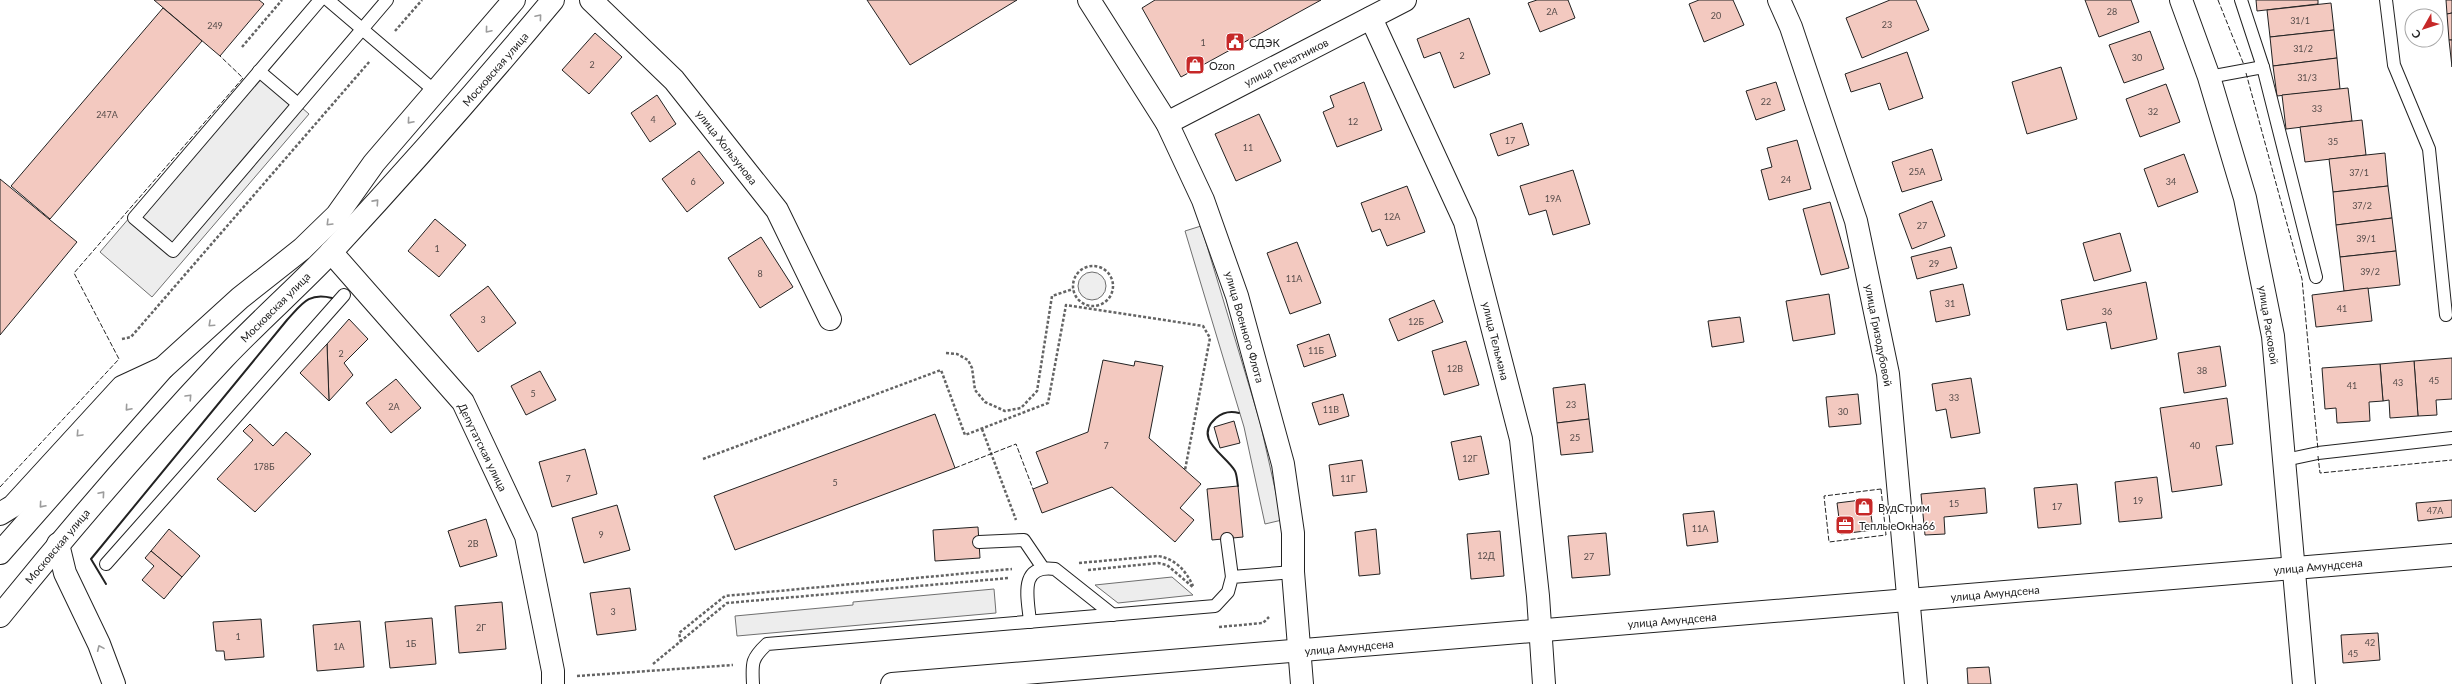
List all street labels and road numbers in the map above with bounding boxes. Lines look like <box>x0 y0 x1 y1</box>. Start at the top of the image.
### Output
street label: Московская улица <box>459 29 531 109</box>
street label: улица Печатников <box>1242 35 1330 89</box>
street label: улица Хользунова <box>694 107 760 187</box>
street label: Московская улица <box>237 269 313 345</box>
street label: улица Военного Флота <box>1223 270 1267 384</box>
street label: улица Гризодубовой <box>1863 283 1895 387</box>
street label: улица Расковой <box>2256 285 2282 365</box>
street label: улица Тельмана <box>1480 300 1512 382</box>
street label: Депутатская улица <box>456 401 510 493</box>
street label: Московская улица <box>22 506 92 586</box>
street label: улица Амундсена <box>2273 556 2363 576</box>
street label: улица Амундсена <box>1950 583 2040 603</box>
street label: улица Амундсена <box>1627 610 1717 630</box>
street label: улица Амундсена <box>1304 637 1394 657</box>

